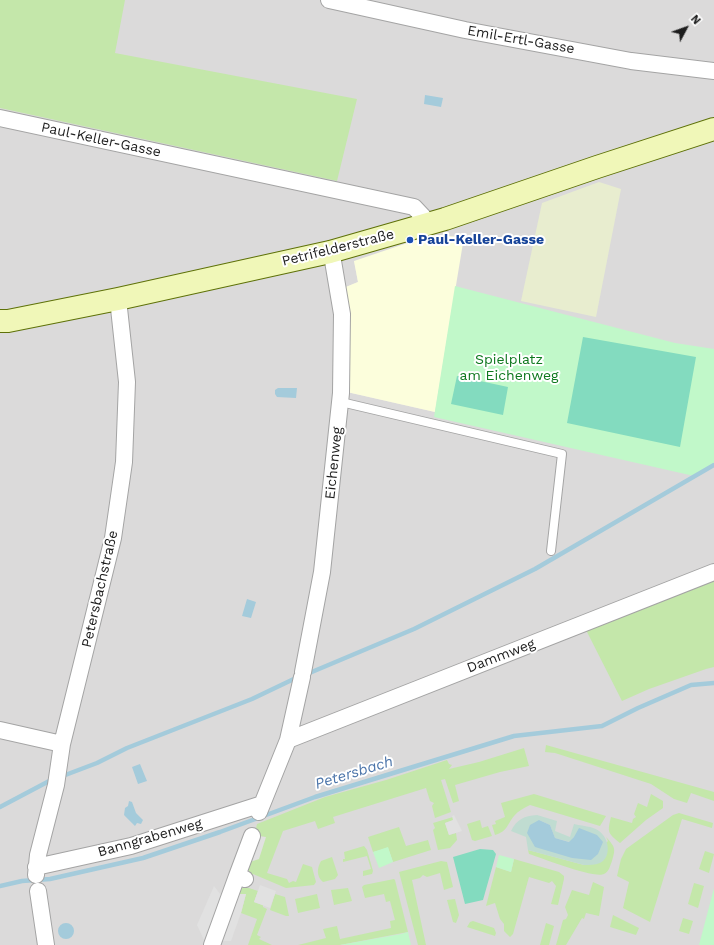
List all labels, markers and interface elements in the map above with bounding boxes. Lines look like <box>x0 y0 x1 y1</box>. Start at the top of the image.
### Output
north arrow <box>666 8 706 48</box>
text: N <box>688 12 703 27</box>
street label: Emil-Ertl-Gasse <box>466 22 576 58</box>
street label: Paul-Keller-Gasse <box>40 119 162 161</box>
street label: Petrifelderstraße <box>280 226 396 270</box>
place label: Paul-Keller-Gasse <box>418 232 544 248</box>
marker: Paul-Keller-Gasse <box>405 235 415 245</box>
park label: Spielplatz am Eichenweg <box>460 352 558 384</box>
street label: Eichenweg <box>322 426 346 500</box>
street label: Petersbachstraße <box>78 529 122 649</box>
street label: Dammweg <box>465 635 537 677</box>
water label: Petersbach <box>313 753 395 793</box>
street label: Banngrabenweg <box>96 815 204 861</box>

